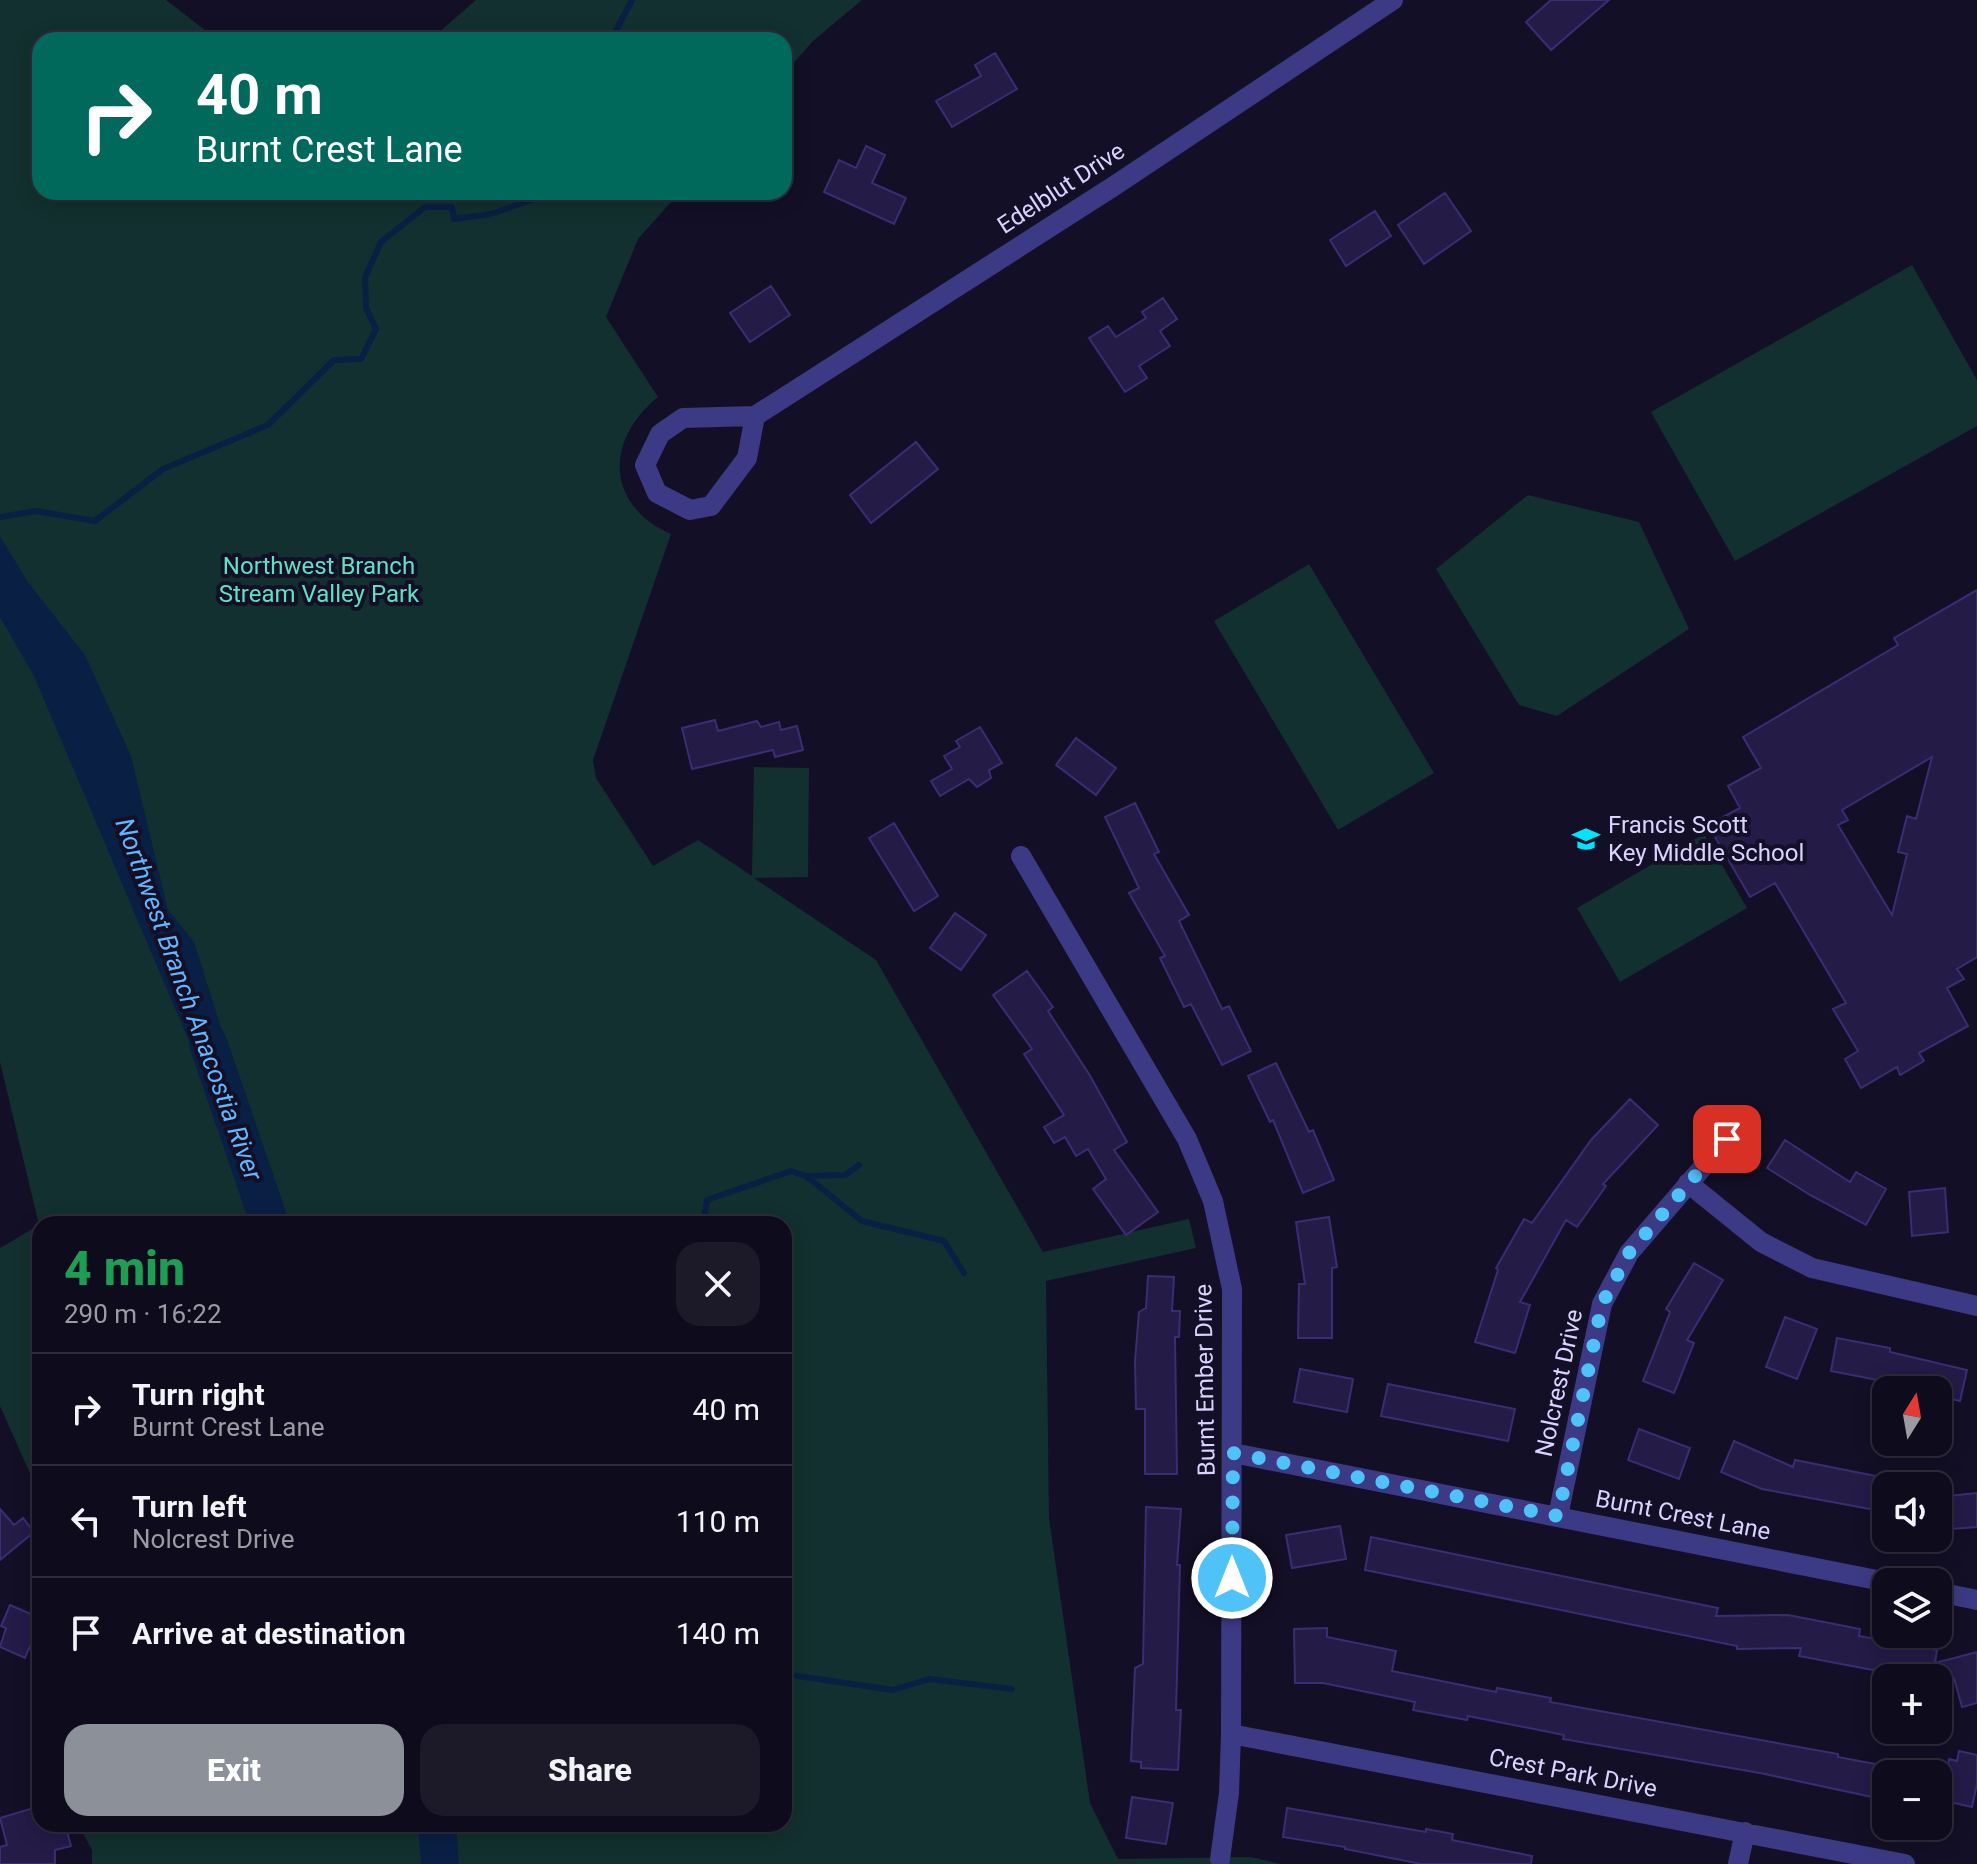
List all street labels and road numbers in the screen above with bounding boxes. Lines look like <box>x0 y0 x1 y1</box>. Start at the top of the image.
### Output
street label: Edelblut Drive <box>992 137 1130 239</box>
street label: Burnt Ember Drive <box>1189 1284 1221 1476</box>
street label: Nolcrest Drive <box>1530 1307 1588 1459</box>
street label: Burnt Crest Lane <box>1593 1484 1773 1546</box>
street label: Crest Park Drive <box>1487 1743 1659 1803</box>

